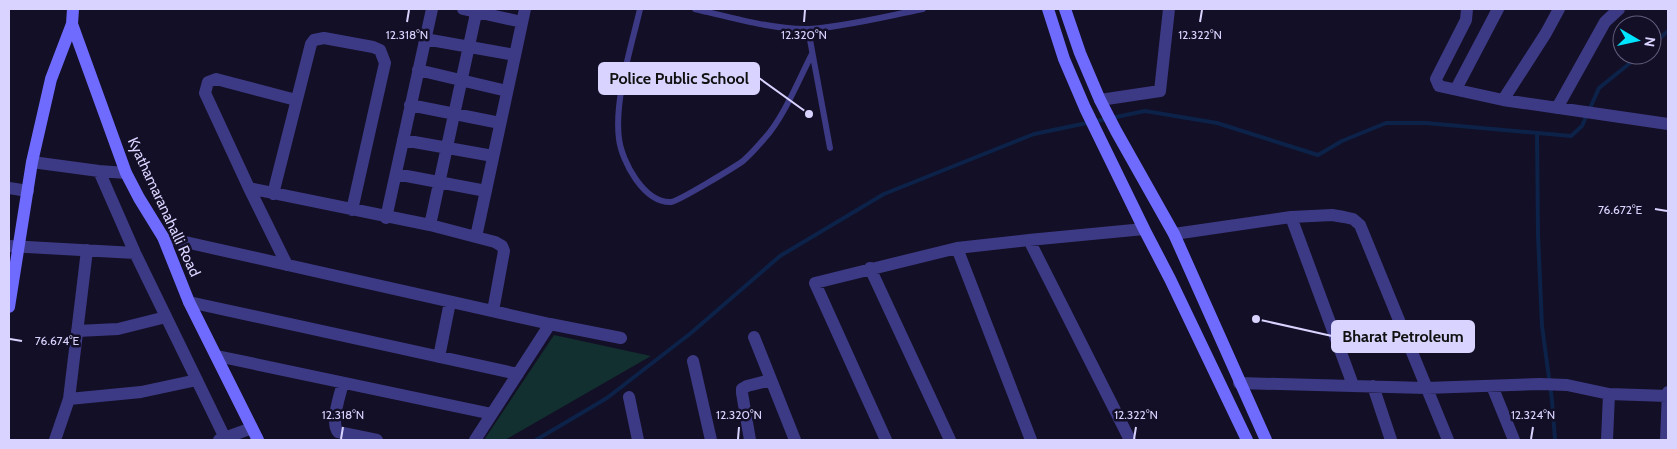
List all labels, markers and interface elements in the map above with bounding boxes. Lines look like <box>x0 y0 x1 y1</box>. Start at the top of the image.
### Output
north arrow <box>1612 15 1662 65</box>
text: 12.318°N <box>386 27 428 42</box>
text: 12.320°N <box>781 27 827 42</box>
text: 12.322°N <box>1178 27 1222 42</box>
text: N <box>1640 36 1660 48</box>
callout: Police Public School <box>599 63 759 94</box>
text: Police Public School <box>609 69 749 88</box>
street label: Kyathamaranahalli Road <box>124 134 204 280</box>
text: 76.672°E <box>1598 202 1642 217</box>
callout: Bharat Petroleum <box>1332 321 1474 352</box>
text: Bharat Petroleum <box>1342 327 1464 346</box>
text: 76.674°E <box>35 333 80 348</box>
text: 12.318°N <box>322 407 364 422</box>
text: 12.320°N <box>716 407 762 422</box>
text: 12.322°N <box>1114 407 1158 422</box>
text: 12.324°N <box>1511 407 1555 422</box>

